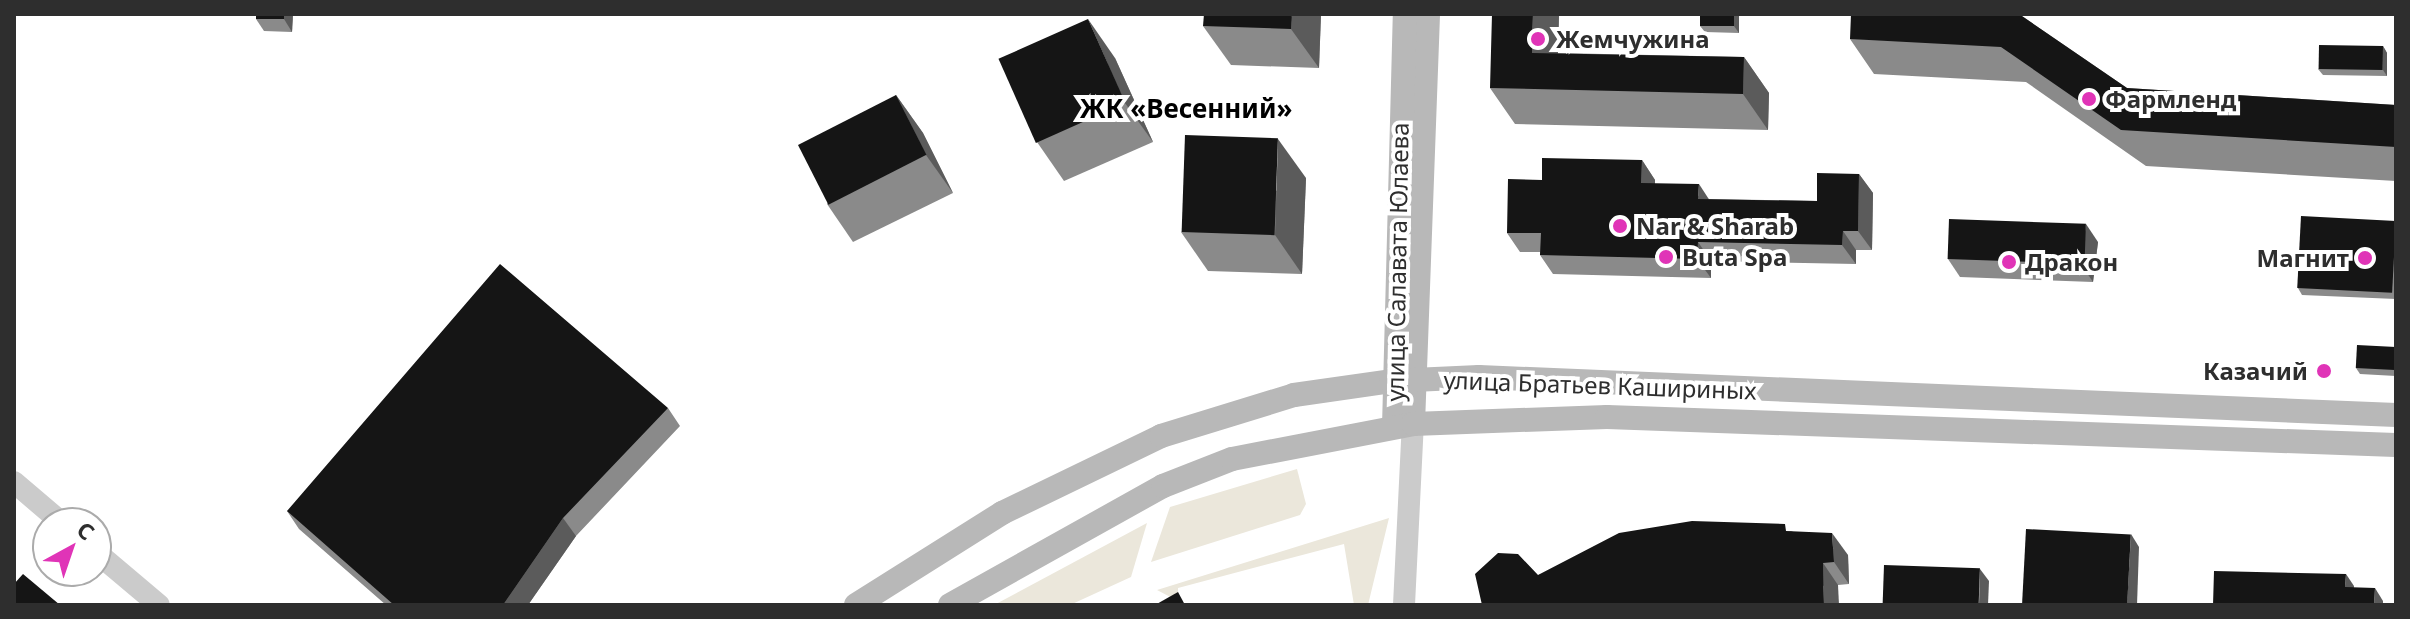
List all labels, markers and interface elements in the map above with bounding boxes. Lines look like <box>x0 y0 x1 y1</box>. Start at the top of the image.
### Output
place label: Жемчужина <box>1556 25 1710 53</box>
marker: Жемчужина <box>1527 28 1549 50</box>
place label: Фармленд <box>2105 85 2236 113</box>
marker: Фармленд <box>2080 90 2098 108</box>
district label: ЖК «Весенний» <box>1080 93 1292 125</box>
street label: улица Салавата Юлаева <box>1380 122 1414 402</box>
place label: Nar & Sharab <box>1636 212 1794 240</box>
marker: Nar & Sharab <box>1611 217 1629 235</box>
place label: Buta Spa <box>1682 243 1787 271</box>
place label: Магнит <box>2257 244 2349 272</box>
marker: Buta Spa <box>1657 248 1675 266</box>
place label: Дракон <box>2025 248 2118 276</box>
marker: Магнит <box>2356 249 2374 267</box>
marker: Дракон <box>2000 253 2018 271</box>
place label: Казачий <box>2203 357 2308 385</box>
marker: Казачий <box>2315 362 2333 380</box>
street label: улица Братьев Кашириных <box>1443 365 1757 405</box>
north arrow <box>32 507 112 587</box>
text: С <box>71 514 101 546</box>

